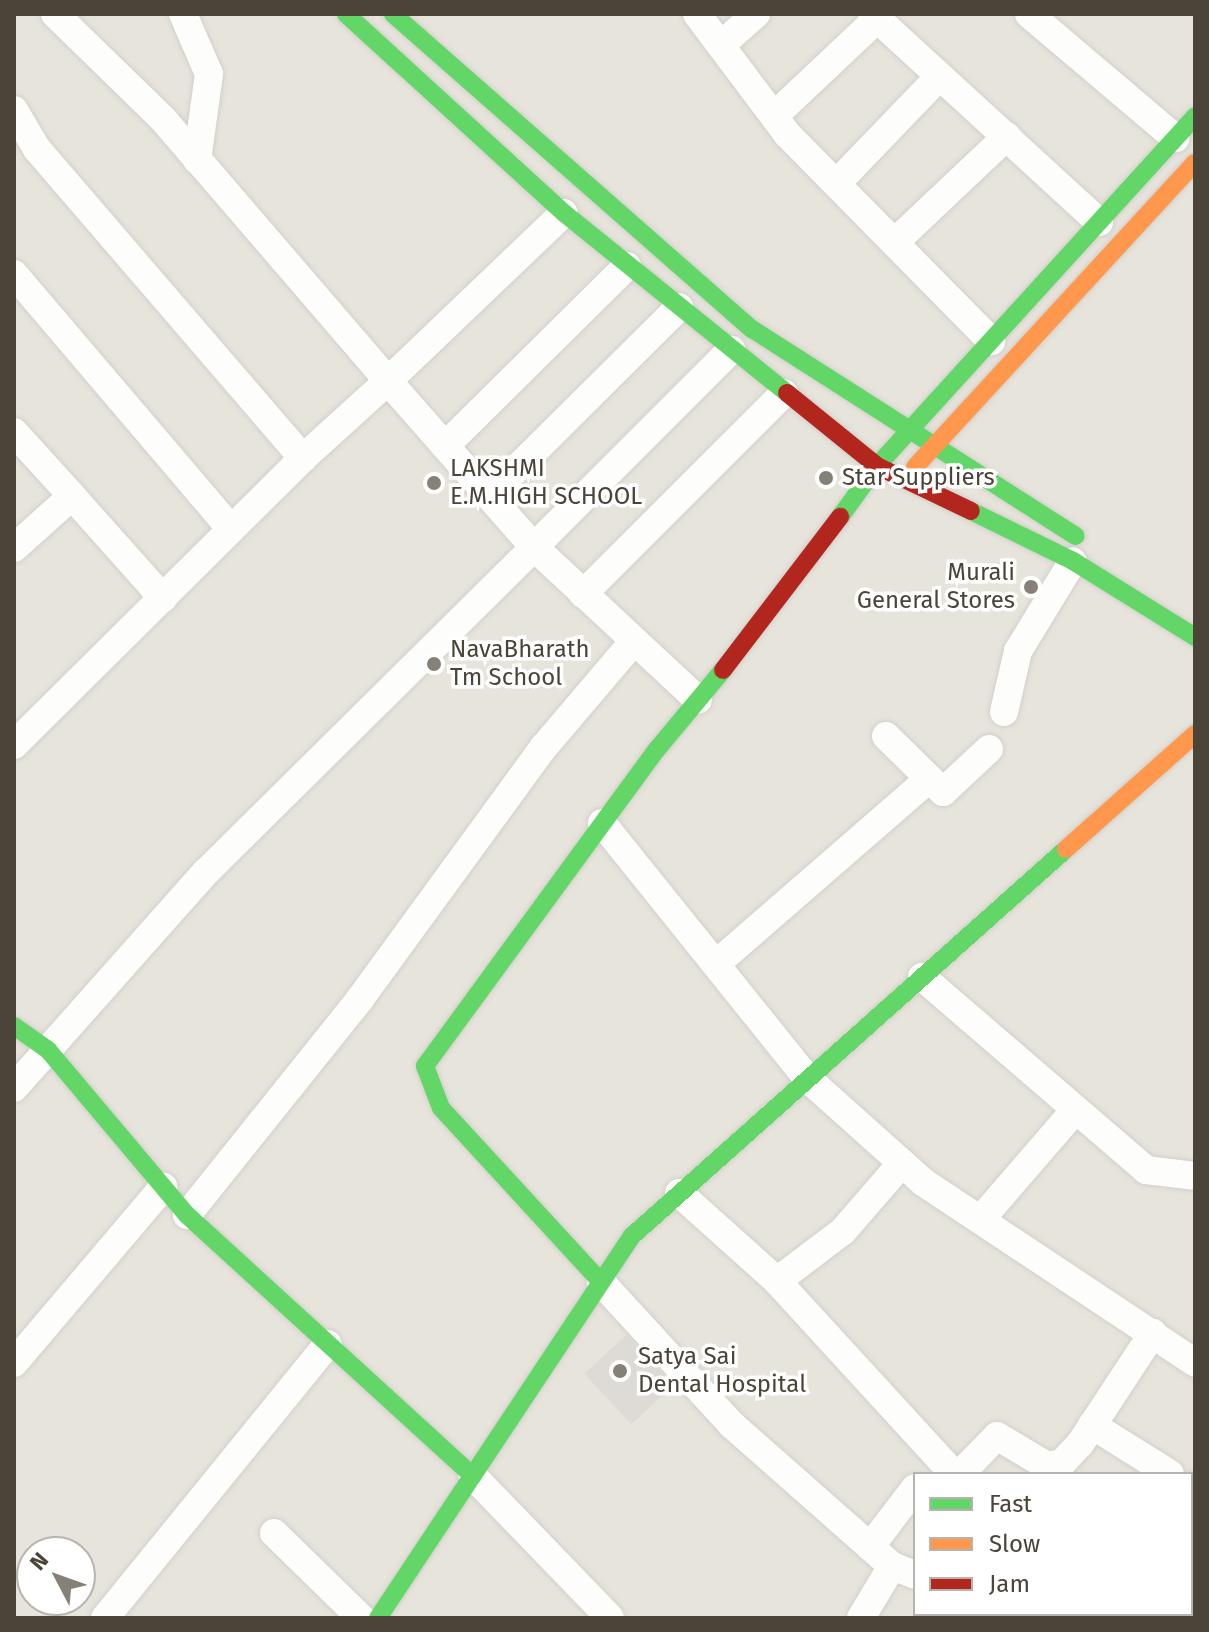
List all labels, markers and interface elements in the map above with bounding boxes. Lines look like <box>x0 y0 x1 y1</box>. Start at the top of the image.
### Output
place label: LAKSHMI E.M.HIGH SCHOOL <box>450 455 642 511</box>
place label: Star Suppliers <box>842 464 995 492</box>
marker: Star Suppliers <box>817 469 835 487</box>
marker: LAKSHMI E.M.HIGH SCHOOL <box>425 474 443 492</box>
place label: Murali General Stores <box>857 559 1015 615</box>
marker: Murali General Stores <box>1022 578 1040 596</box>
place label: NavaBharath Tm School <box>450 636 589 692</box>
marker: NavaBharath Tm School <box>425 655 443 673</box>
place label: Satya Sai Dental Hospital <box>638 1343 806 1399</box>
marker: Satya Sai Dental Hospital <box>609 1360 631 1382</box>
legend <box>913 1472 1193 1616</box>
text: Fast <box>989 1490 1032 1518</box>
text: Slow <box>989 1530 1040 1558</box>
north arrow <box>16 1536 96 1616</box>
text: N <box>24 1547 54 1576</box>
text: Jam <box>989 1570 1030 1598</box>

